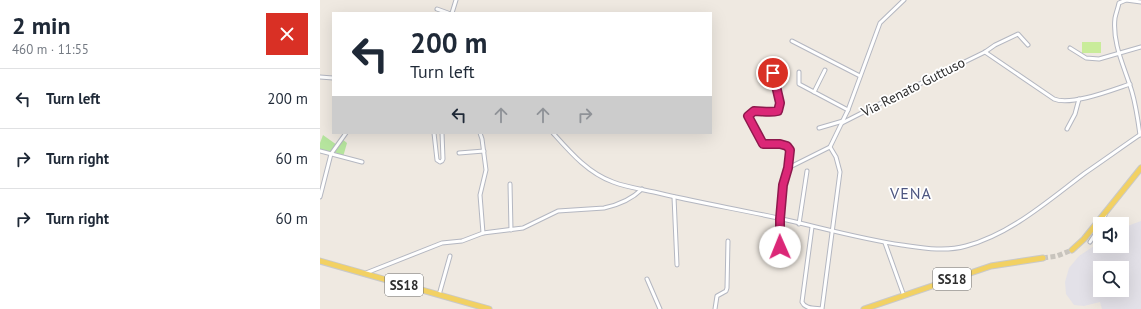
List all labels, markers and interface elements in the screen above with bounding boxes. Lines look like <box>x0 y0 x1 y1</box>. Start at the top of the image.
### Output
text: 2 min <box>12 10 71 41</box>
button: close <box>266 13 308 55</box>
text: 200 m <box>410 24 487 61</box>
icon: left <box>344 28 396 80</box>
text: 460 m · 11:55 <box>12 41 89 58</box>
street label: Via Renato Guttuso <box>857 53 968 121</box>
pin <box>756 56 790 90</box>
text: Turn left <box>410 60 475 83</box>
icon: arrive <box>762 62 784 84</box>
icon: left <box>12 88 34 110</box>
text: Turn left <box>46 89 100 108</box>
text: 200 m <box>267 89 308 108</box>
icon: left <box>448 104 470 126</box>
icon: ahead <box>490 104 512 126</box>
icon: ahead <box>532 104 554 126</box>
icon: right <box>574 104 596 126</box>
icon: right <box>12 148 34 170</box>
text: Turn right <box>46 149 109 168</box>
text: 60 m <box>275 149 308 168</box>
district label: VENA <box>889 183 932 203</box>
icon: right <box>12 208 34 230</box>
text: Turn right <box>46 209 109 228</box>
text: 60 m <box>275 209 308 228</box>
map controls <box>1093 217 1129 297</box>
button: sound <box>1093 217 1129 253</box>
position arrow <box>759 226 801 268</box>
button: search <box>1093 261 1129 297</box>
road number: SS18 <box>933 268 971 290</box>
road number: SS18 <box>385 274 423 296</box>

